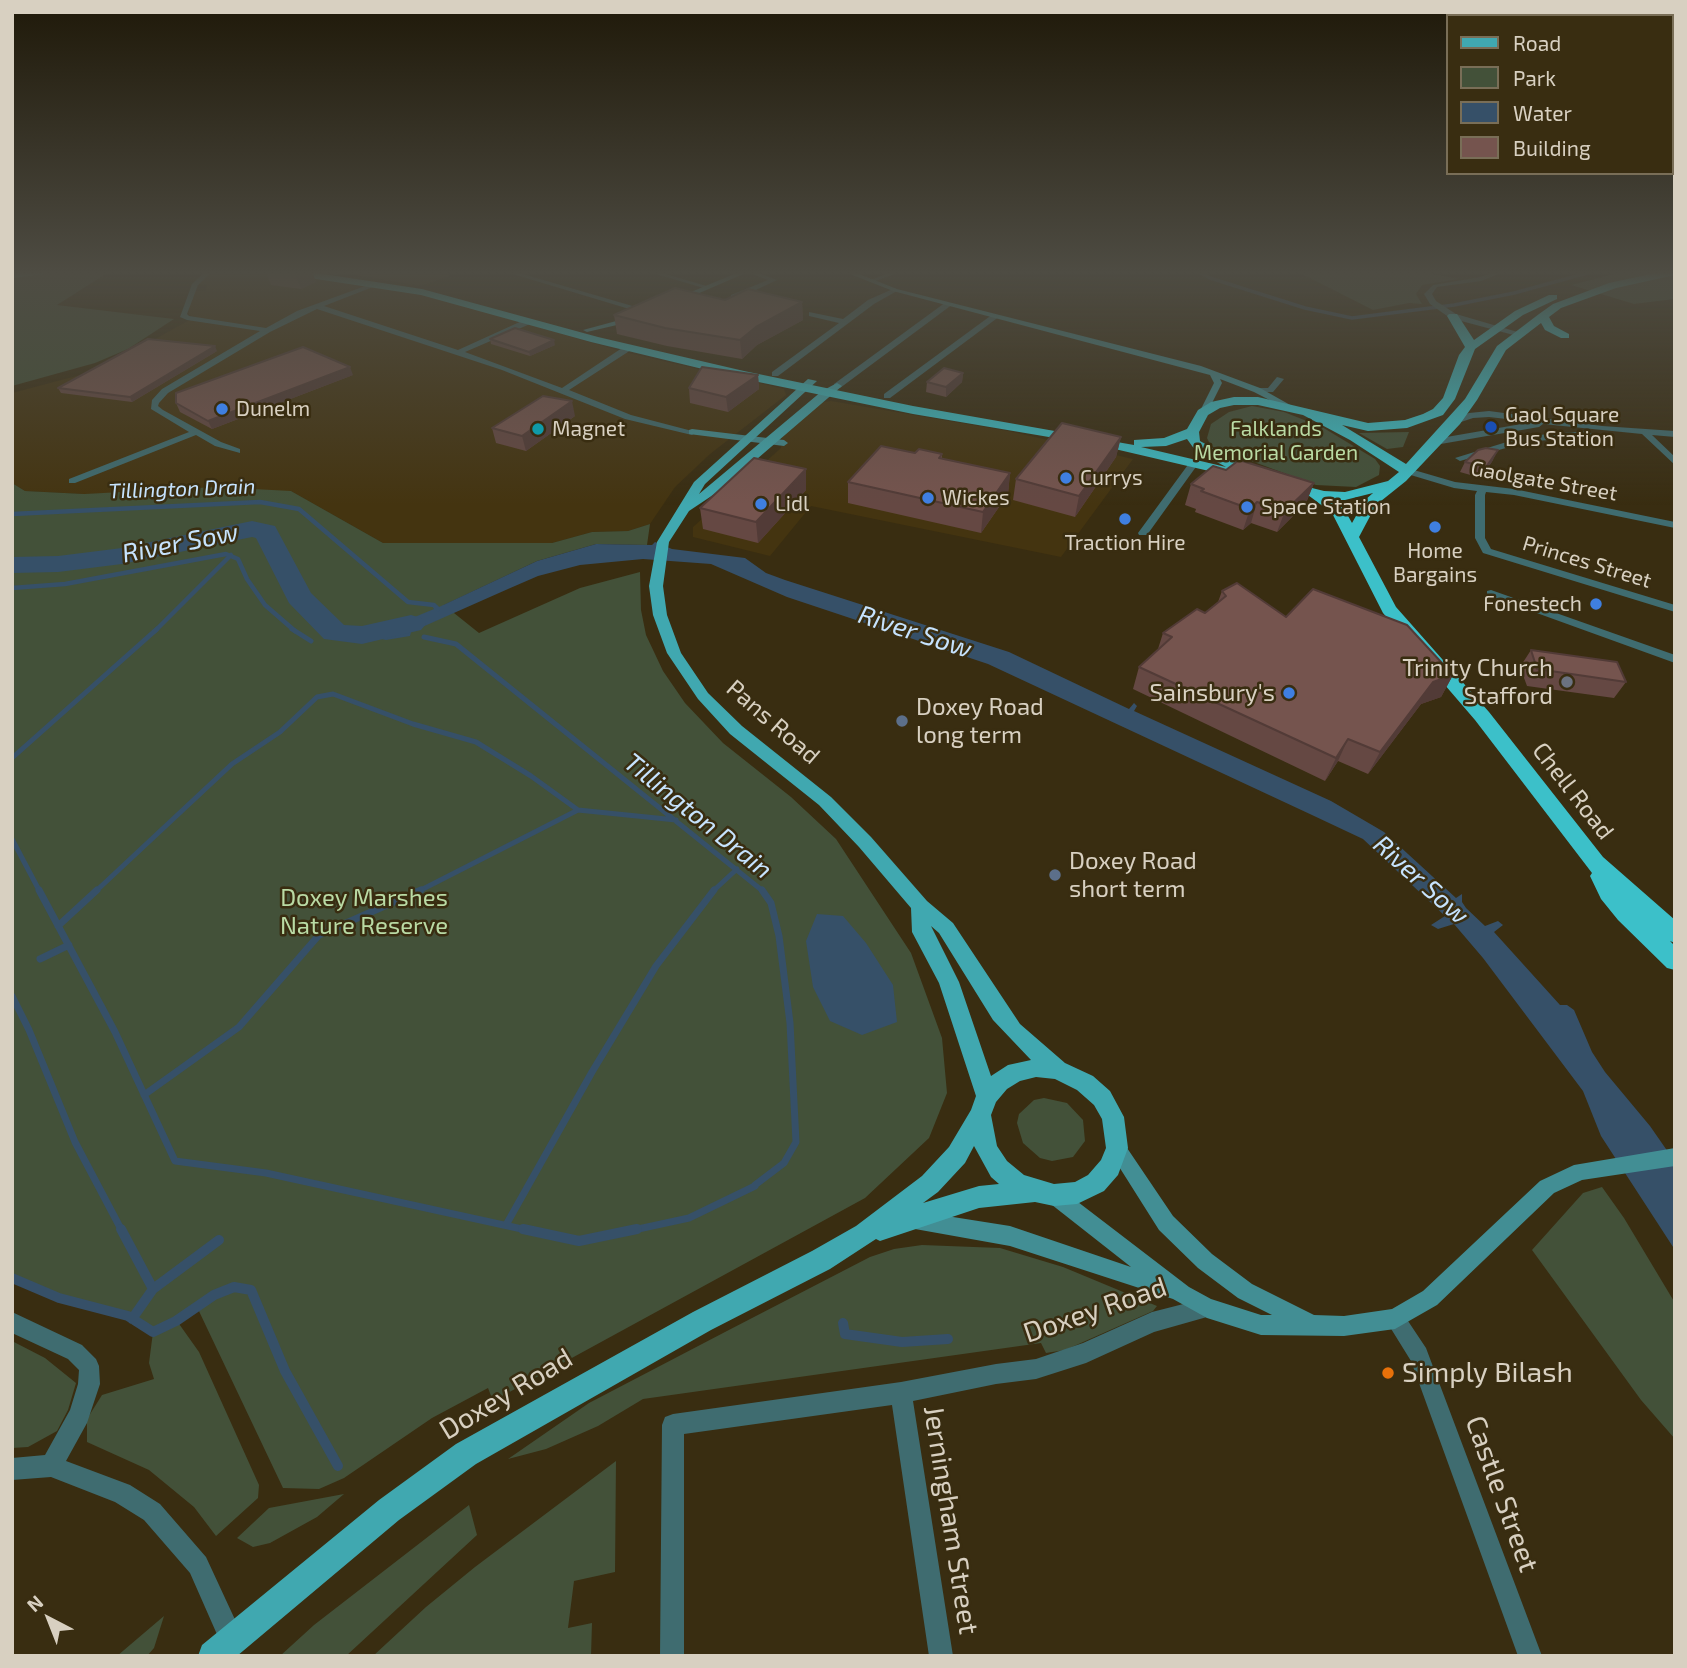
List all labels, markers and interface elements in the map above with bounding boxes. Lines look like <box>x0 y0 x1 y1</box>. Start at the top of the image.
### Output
legend <box>1446 14 1673 175</box>
text: Road <box>1513 30 1561 55</box>
text: Park <box>1513 65 1556 90</box>
text: Water <box>1513 100 1572 125</box>
text: Building <box>1513 135 1591 160</box>
place label: Dunelm <box>236 396 310 422</box>
marker: Dunelm <box>214 401 230 417</box>
place label: Gaol Square Bus Station <box>1505 402 1619 452</box>
place label: Magnet <box>552 416 625 442</box>
park label: Falklands Memorial Garden <box>1194 416 1358 466</box>
marker: Gaol Square Bus Station <box>1483 419 1499 435</box>
marker: Magnet <box>530 421 546 437</box>
street label: Gaolgate Street <box>1469 456 1619 506</box>
place label: Currys <box>1080 465 1143 491</box>
marker: Currys <box>1058 470 1074 486</box>
water label: Tillington Drain <box>108 474 256 504</box>
place label: Wickes <box>942 485 1010 511</box>
marker: Wickes <box>920 490 936 506</box>
place label: Lidl <box>775 491 809 517</box>
place label: Space Station <box>1261 494 1391 520</box>
marker: Lidl <box>753 496 769 512</box>
marker: Space Station <box>1239 499 1255 515</box>
marker: Traction Hire <box>1117 511 1133 527</box>
water label: River Sow <box>119 516 241 570</box>
marker: Home Bargains <box>1427 519 1443 535</box>
place label: Traction Hire <box>1064 530 1186 556</box>
street label: Princes Street <box>1520 530 1654 594</box>
place label: Home Bargains <box>1393 538 1477 588</box>
place label: Fonestech <box>1483 591 1582 617</box>
marker: Fonestech <box>1588 596 1604 612</box>
water label: River Sow <box>854 599 976 665</box>
place label: Trinity Church Stafford <box>1402 654 1553 710</box>
street label: Pans Road <box>721 674 825 770</box>
marker: Trinity Church Stafford <box>1559 674 1575 690</box>
place label: Sainsbury's <box>1149 679 1275 707</box>
marker: Sainsbury's <box>1281 685 1297 701</box>
place label: Doxey Road long term <box>916 693 1044 749</box>
marker: Doxey Road long term <box>894 713 910 729</box>
street label: Chell Road <box>1526 737 1620 845</box>
water label: Tillington Drain <box>618 747 778 885</box>
water label: River Sow <box>1367 829 1475 931</box>
place label: Doxey Road short term <box>1069 847 1197 903</box>
marker: Doxey Road short term <box>1047 867 1063 883</box>
park label: Doxey Marshes Nature Reserve <box>280 884 448 940</box>
street label: Doxey Road <box>1019 1270 1171 1350</box>
street label: Doxey Road <box>433 1341 579 1447</box>
place label: Simply Bilash <box>1402 1356 1573 1390</box>
marker: Simply Bilash <box>1380 1365 1396 1381</box>
street label: Jerningham Street <box>916 1403 986 1637</box>
street label: Castle Street <box>1458 1411 1546 1577</box>
north arrow <box>14 1584 84 1654</box>
text: N <box>22 1590 47 1616</box>

